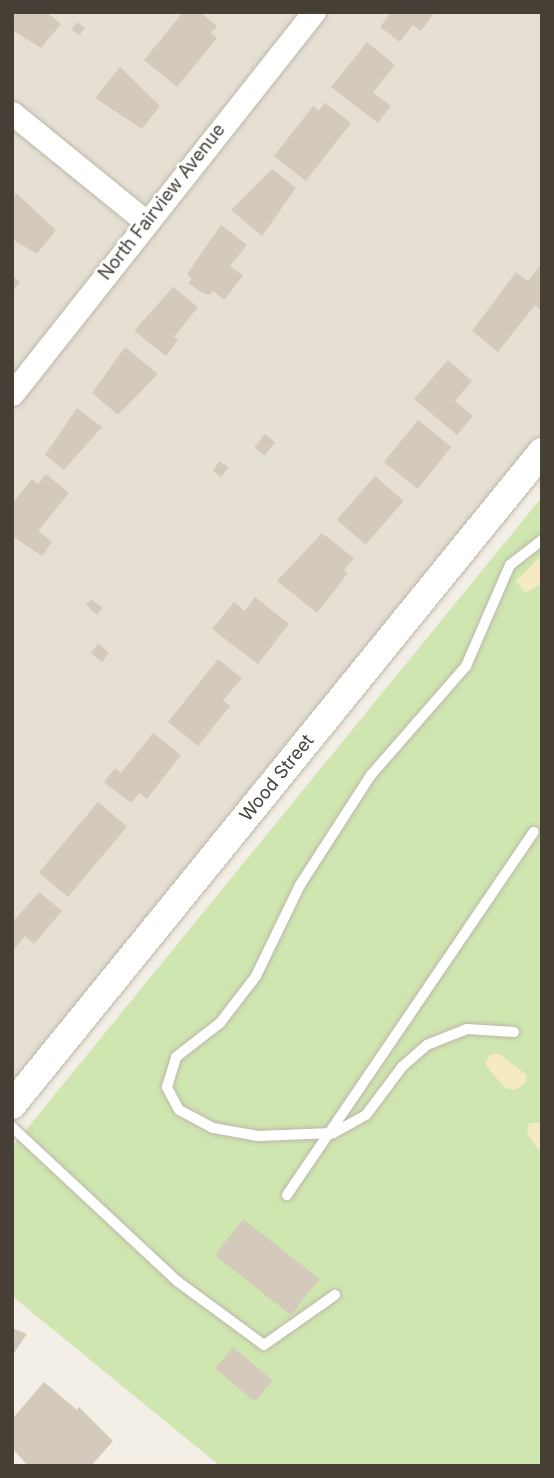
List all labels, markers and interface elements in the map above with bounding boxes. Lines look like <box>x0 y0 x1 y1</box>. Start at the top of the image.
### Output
street label: North Fairview Avenue <box>94 120 230 284</box>
street label: Wood Street <box>235 730 319 826</box>

